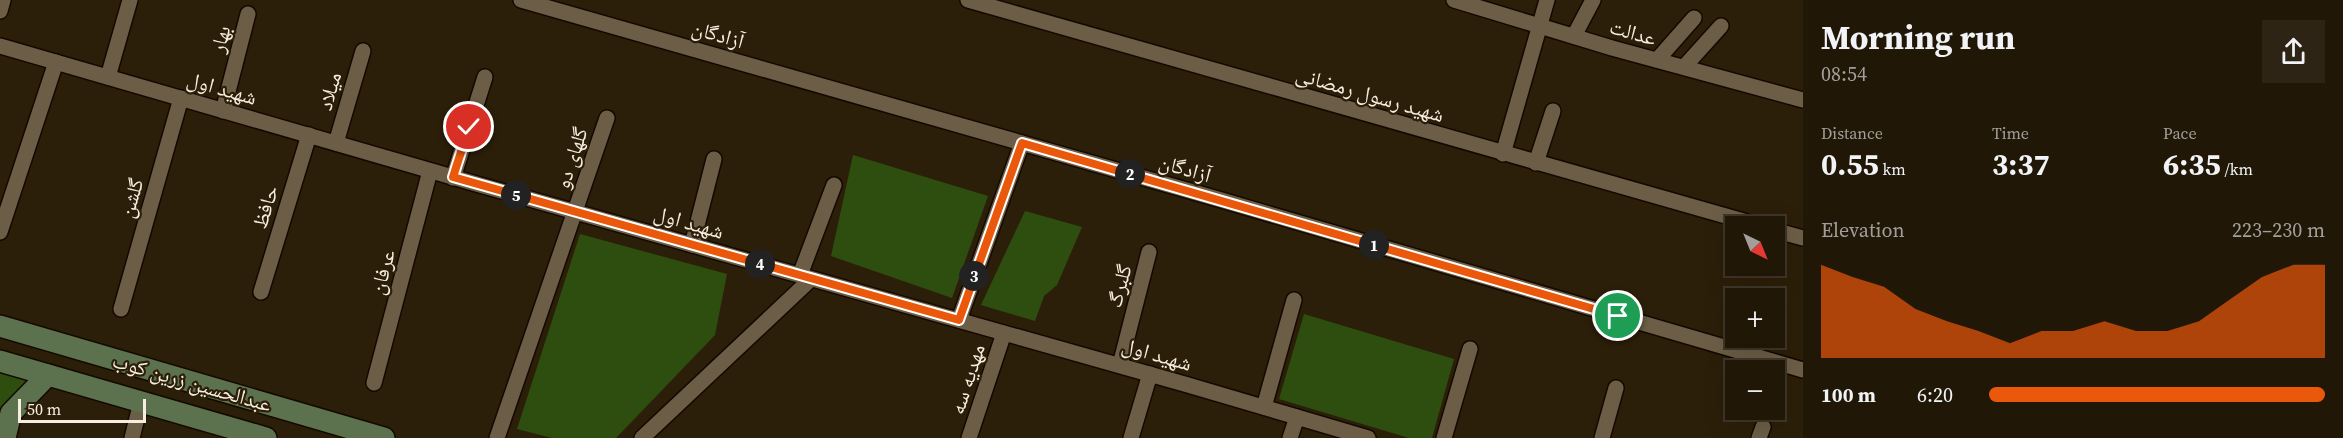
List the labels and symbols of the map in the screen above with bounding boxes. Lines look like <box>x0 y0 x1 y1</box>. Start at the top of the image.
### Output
street label: عدالت <box>1606 12 1660 53</box>
street label: آزادگان <box>688 13 748 55</box>
street label: بهار <box>202 22 238 57</box>
street label: شهید رسول رمضانی <box>1293 59 1447 129</box>
street label: شهید اول <box>184 64 260 112</box>
street label: میلاد <box>310 68 348 114</box>
pin <box>443 101 494 152</box>
street label: گلهای دو <box>547 123 595 193</box>
street label: آزادگان <box>1155 147 1215 189</box>
pin: 2 <box>1115 159 1145 189</box>
street label: گلشن <box>112 174 151 221</box>
pin: 5 <box>501 180 531 210</box>
street label: حافظ <box>245 182 285 232</box>
street label: شهید اول <box>651 198 727 246</box>
north arrow <box>1725 216 1785 276</box>
pin: 1 <box>1359 230 1389 260</box>
street label: عرفان <box>362 246 402 298</box>
pin: 4 <box>745 249 775 279</box>
pin: 3 <box>959 261 989 291</box>
street label: گلبرگ <box>1099 261 1139 311</box>
pin <box>1592 290 1643 341</box>
street label: شهید اول <box>1119 330 1195 378</box>
street label: مهدیه سه <box>942 340 992 418</box>
street label: عبدالحسین زرین کوب <box>109 345 275 419</box>
scale bar <box>18 396 146 424</box>

